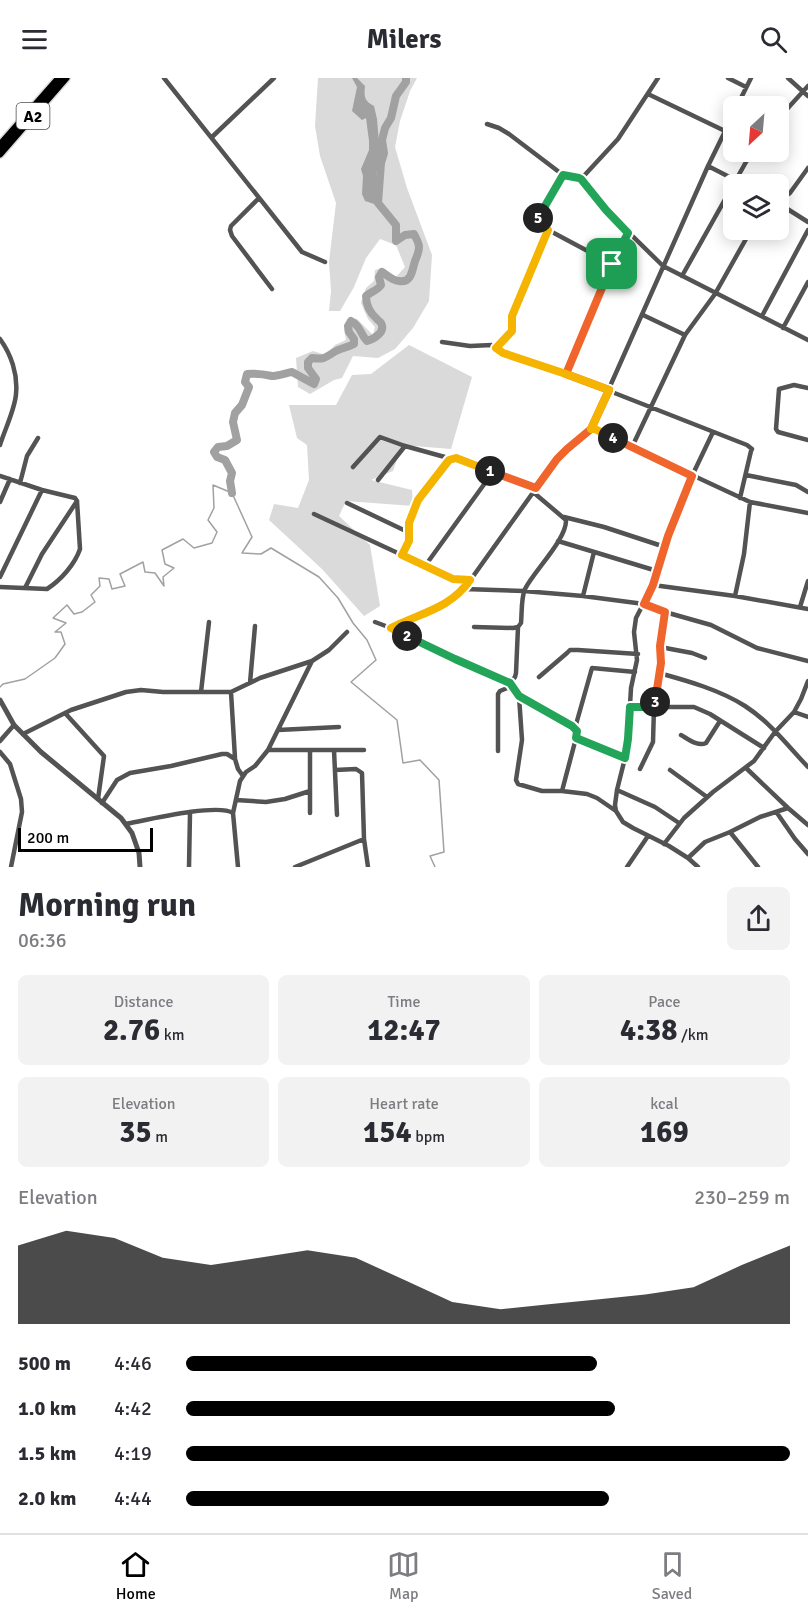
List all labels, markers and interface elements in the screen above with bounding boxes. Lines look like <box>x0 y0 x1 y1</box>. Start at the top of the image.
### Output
icon: menu <box>18 23 51 56</box>
text: Milers <box>367 23 441 56</box>
icon: search <box>757 23 790 56</box>
north arrow <box>723 96 789 162</box>
map controls <box>723 96 789 240</box>
road number: A2 <box>16 103 50 129</box>
button: layers <box>723 174 789 240</box>
pin: 5 <box>523 203 553 233</box>
text: 5 <box>534 208 542 228</box>
pin <box>586 238 637 289</box>
icon: arrive <box>595 247 628 280</box>
pin: 4 <box>598 423 628 453</box>
text: 4 <box>609 428 617 448</box>
pin: 1 <box>475 456 505 486</box>
text: 1 <box>486 461 494 481</box>
pin: 2 <box>392 621 422 651</box>
text: 2 <box>403 626 411 646</box>
pin: 3 <box>640 687 670 717</box>
text: 3 <box>651 692 659 712</box>
scale bar <box>18 825 153 852</box>
text: 200 m <box>27 828 69 848</box>
text: Morning run <box>18 885 196 926</box>
button: share <box>727 887 790 950</box>
text: 06:36 <box>18 928 67 953</box>
text: Distance <box>114 992 173 1012</box>
text: Time <box>388 992 420 1012</box>
text: Pace <box>648 992 680 1012</box>
text: 2.76 <box>103 1012 160 1049</box>
text: 12:47 <box>367 1012 441 1049</box>
text: 4:38 <box>620 1012 678 1049</box>
text: km <box>160 1025 184 1045</box>
text: /km <box>678 1025 709 1045</box>
text: Elevation <box>112 1094 176 1114</box>
text: Heart rate <box>369 1094 439 1114</box>
text: kcal <box>650 1094 678 1114</box>
text: 35 <box>119 1114 152 1151</box>
text: 154 <box>363 1114 412 1151</box>
text: 169 <box>640 1114 689 1151</box>
text: m <box>152 1127 168 1147</box>
text: bpm <box>412 1127 445 1147</box>
text: Elevation <box>18 1185 98 1210</box>
text: 230–259 m <box>694 1185 790 1210</box>
text: 500 m <box>18 1351 71 1376</box>
text: 4:46 <box>114 1351 152 1376</box>
text: 1.0 km <box>18 1396 76 1421</box>
text: 4:42 <box>114 1396 152 1421</box>
text: 1.5 km <box>18 1441 76 1466</box>
text: 4:19 <box>114 1441 152 1466</box>
text: 2.0 km <box>18 1486 76 1511</box>
text: 4:44 <box>114 1486 152 1511</box>
tab: Home <box>116 1548 156 1604</box>
tab: Map <box>387 1548 420 1604</box>
tab: Saved <box>652 1548 692 1604</box>

